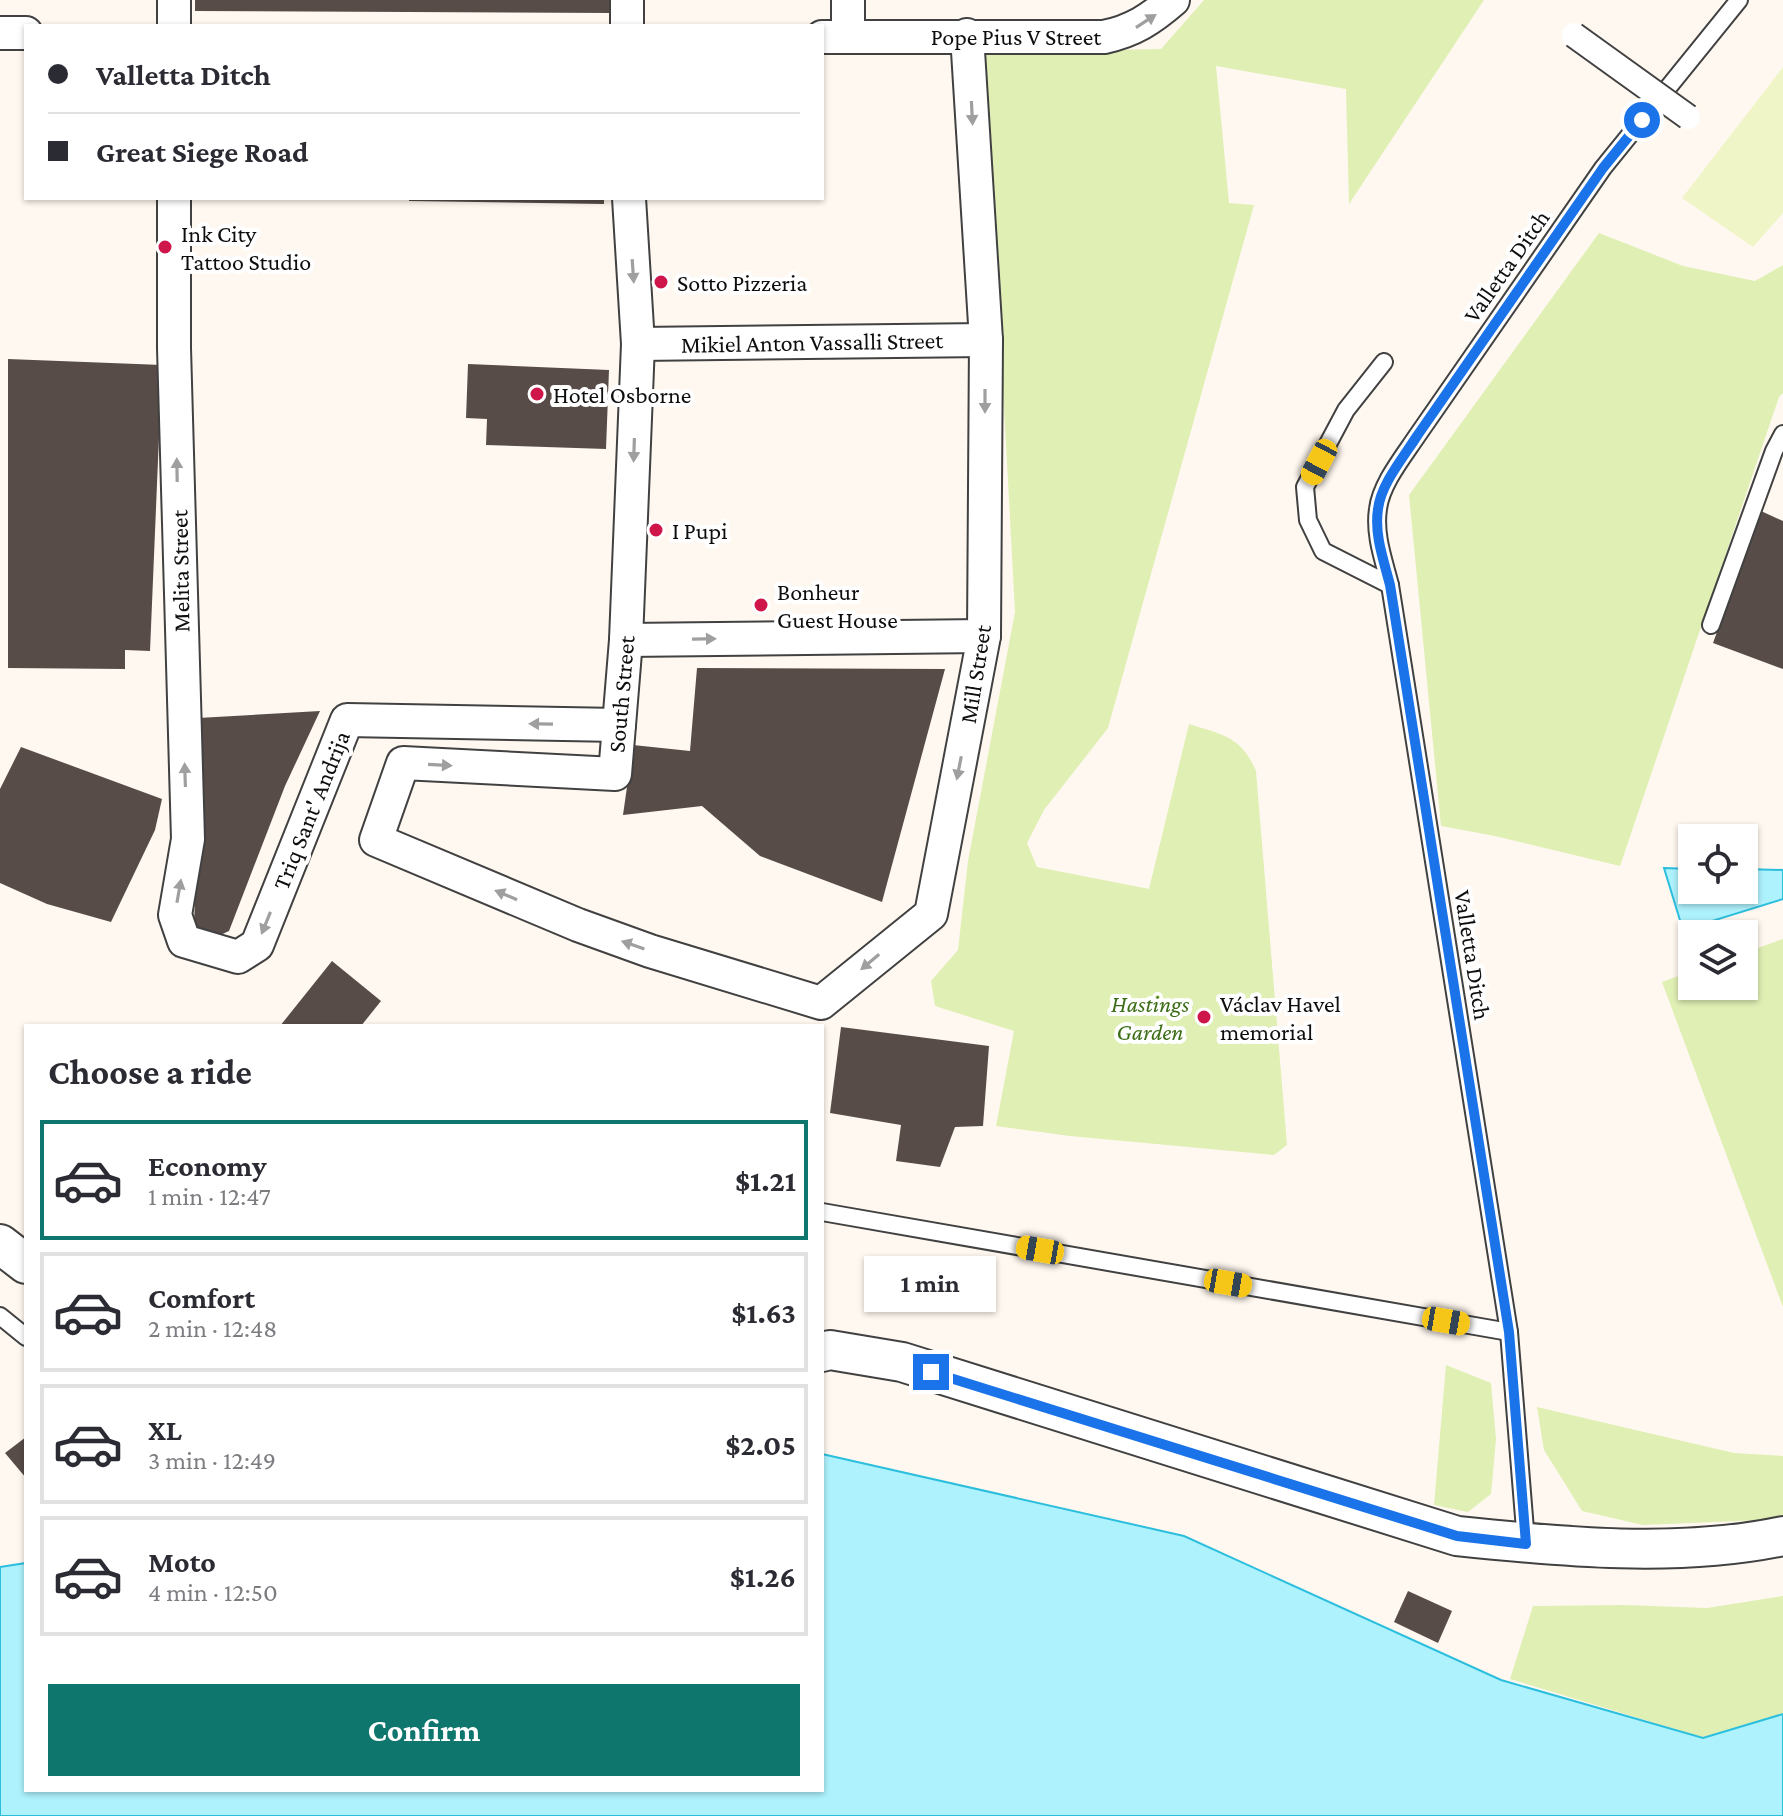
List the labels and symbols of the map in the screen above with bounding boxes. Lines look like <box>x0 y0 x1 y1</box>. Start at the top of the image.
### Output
one-way arrow <box>1135 14 1157 29</box>
street label: Pope Pius V Street <box>931 23 1102 50</box>
one-way arrow <box>966 101 979 126</box>
route start <box>1624 102 1660 138</box>
street label: Valletta Ditch <box>1457 204 1555 327</box>
place label: Ink City Tattoo Studio <box>181 220 311 275</box>
marker: Ink City Tattoo Studio <box>156 238 174 256</box>
one-way arrow <box>627 259 640 284</box>
place label: Sotto Pizzeria <box>677 269 807 296</box>
marker: Sotto Pizzeria <box>652 273 670 291</box>
street label: Mikiel Anton Vassalli Street <box>681 326 944 358</box>
place label: Hotel Osborne <box>553 381 691 408</box>
marker: Hotel Osborne <box>528 385 546 403</box>
one-way arrow <box>979 389 991 414</box>
car <box>1297 435 1341 489</box>
one-way arrow <box>627 438 640 463</box>
one-way arrow <box>171 457 183 482</box>
street label: Melita Street <box>165 508 195 633</box>
place label: I Pupi <box>672 517 727 544</box>
marker: I Pupi <box>647 521 665 539</box>
place label: Bonheur Guest House <box>777 578 898 633</box>
marker: Bonheur Guest House <box>752 596 770 614</box>
street label: Mill Street <box>954 622 996 725</box>
street label: South Street <box>602 633 640 754</box>
one-way arrow <box>692 633 717 645</box>
one-way arrow <box>528 717 553 730</box>
street label: Triq Sant' Andrija <box>267 727 355 893</box>
one-way arrow <box>953 756 965 781</box>
one-way arrow <box>428 759 453 772</box>
one-way arrow <box>179 762 192 787</box>
one-way arrow <box>173 878 185 903</box>
one-way arrow <box>494 888 518 901</box>
street label: Valletta Ditch <box>1449 888 1497 1022</box>
one-way arrow <box>259 911 272 935</box>
one-way arrow <box>621 938 645 950</box>
one-way arrow <box>860 953 880 970</box>
park label: Hastings Garden <box>1111 990 1190 1045</box>
place label: Václav Havel memorial <box>1220 990 1341 1045</box>
marker: Václav Havel memorial <box>1195 1008 1213 1026</box>
car <box>1014 1234 1066 1266</box>
callout: 1 min <box>865 1256 997 1312</box>
car <box>1202 1267 1254 1299</box>
car <box>1420 1305 1472 1337</box>
route end <box>913 1354 949 1390</box>

